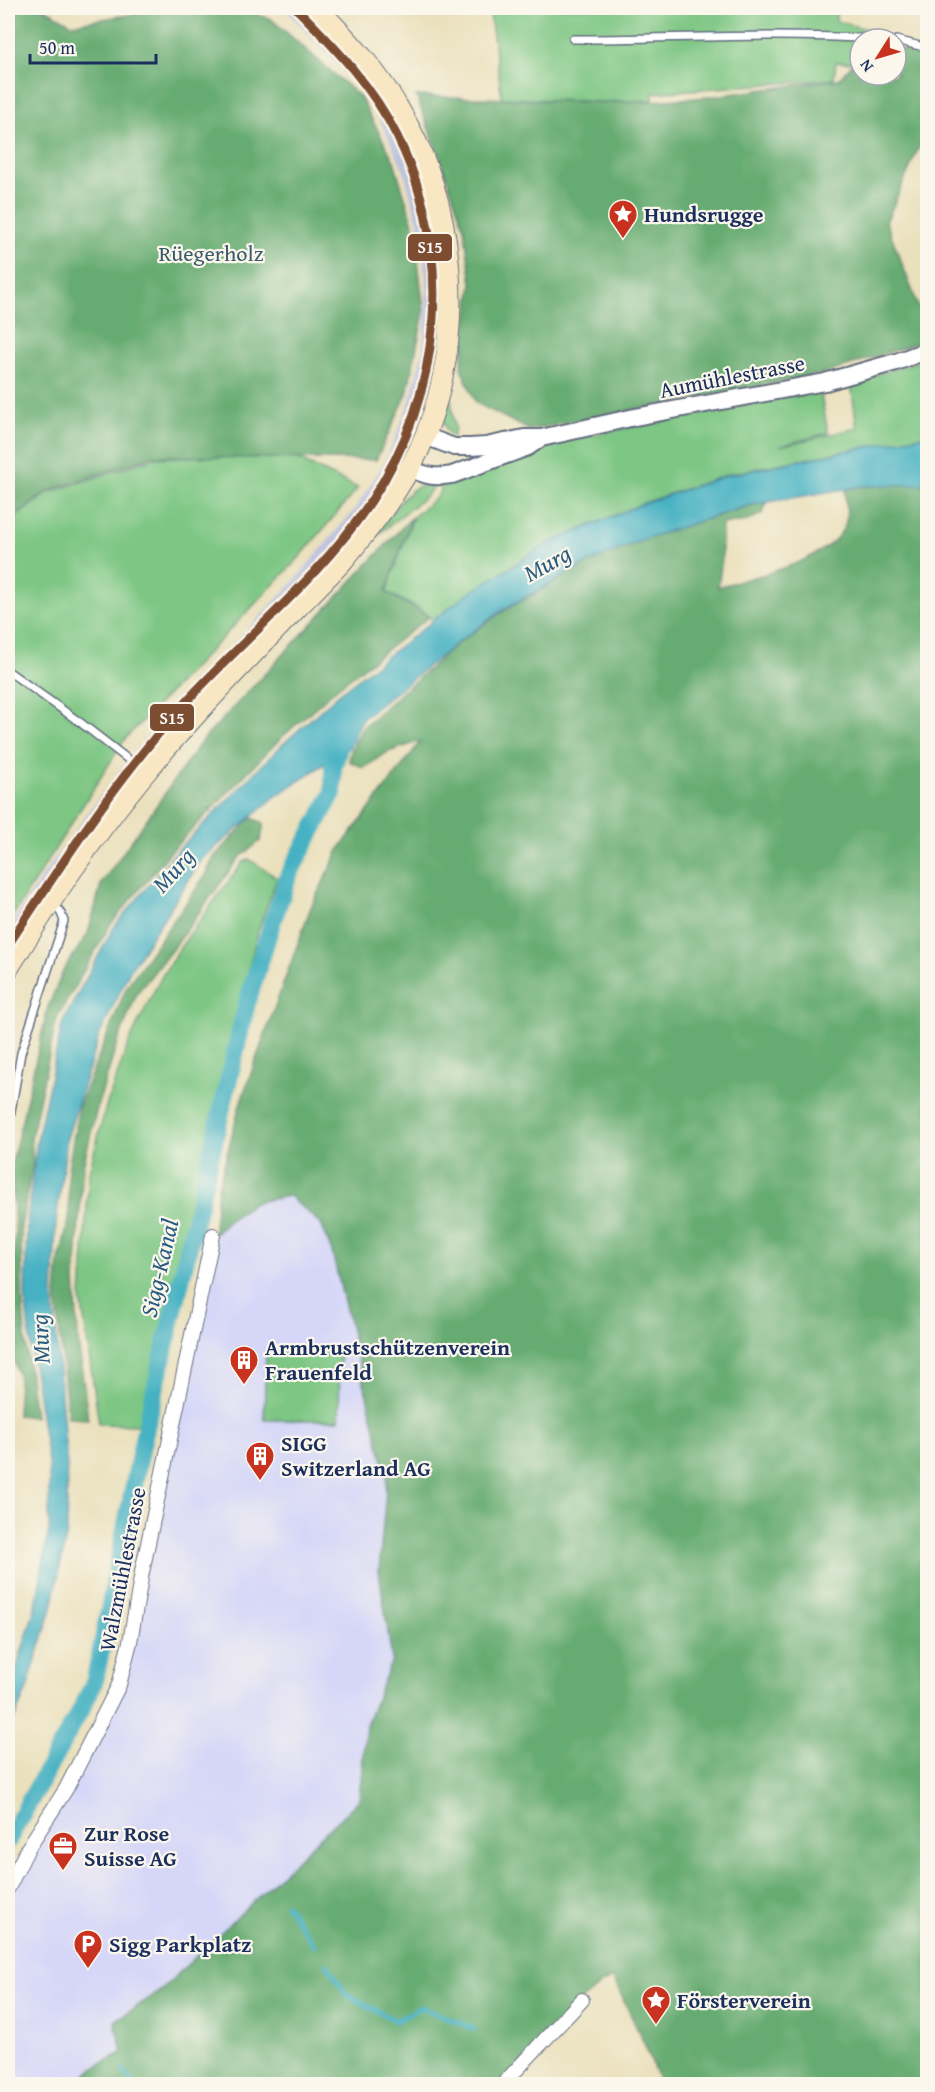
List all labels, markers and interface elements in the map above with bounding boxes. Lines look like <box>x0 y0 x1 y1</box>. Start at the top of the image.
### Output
scale bar <box>30 27 156 65</box>
north arrow <box>848 27 908 87</box>
text: 50 m <box>39 34 75 61</box>
text: N <box>853 54 879 78</box>
place icon: Hundsrugge <box>607 198 639 240</box>
place label: Hundsrugge <box>644 198 764 230</box>
line badge: S15 <box>407 233 453 262</box>
text: S15 <box>418 235 442 259</box>
park label: Rüegerholz <box>159 237 264 269</box>
street label: Aumühlestrasse <box>657 346 807 406</box>
water label: Murg <box>517 536 577 590</box>
line badge: S15 <box>149 703 195 732</box>
text: S15 <box>160 706 184 730</box>
water label: Murg <box>143 840 203 900</box>
water label: Sigg-Kanal <box>131 1215 187 1321</box>
water label: Murg <box>21 1313 59 1365</box>
place label: Armbrustschützenverein Frauenfeld <box>265 1331 510 1388</box>
building icon: Armbrustschützenverein Frauenfeld <box>228 1344 260 1386</box>
place label: SIGG Switzerland AG <box>281 1427 431 1484</box>
building icon: SIGG Switzerland AG <box>244 1440 276 1482</box>
street label: Walzmühlestrasse <box>90 1484 154 1654</box>
place label: Zur Rose Suisse AG <box>84 1817 177 1874</box>
office icon: Zur Rose Suisse AG <box>47 1830 79 1872</box>
parking icon: Sigg Parkplatz <box>72 1928 104 1970</box>
place label: Sigg Parkplatz <box>109 1928 252 1960</box>
place icon: Försterverein <box>640 1984 672 2026</box>
place label: Försterverein <box>677 1984 811 2016</box>

